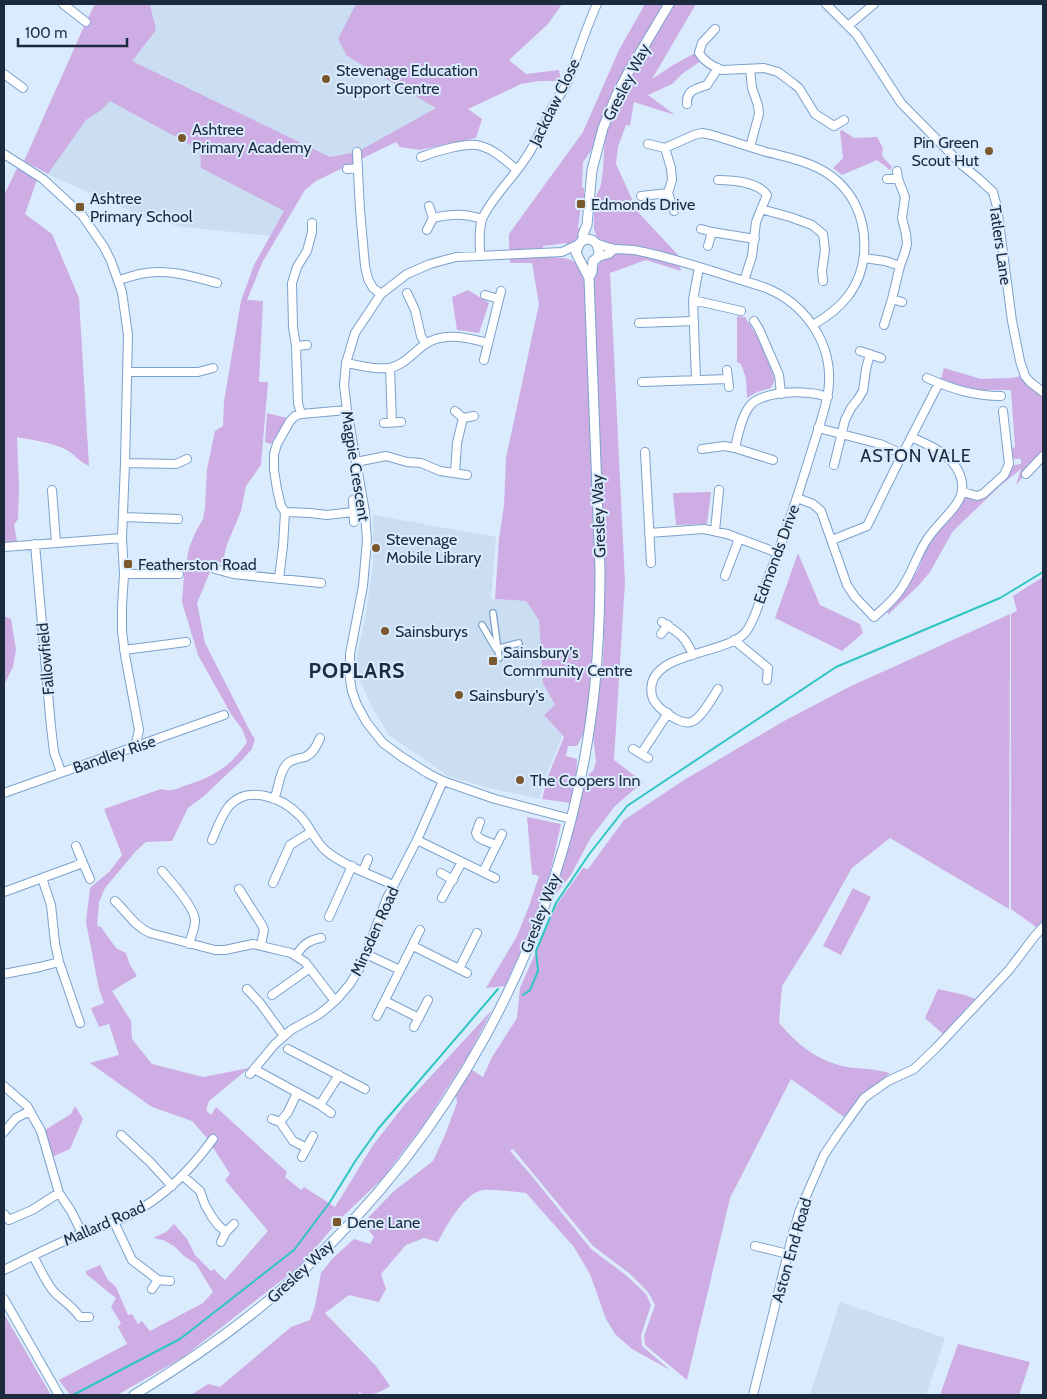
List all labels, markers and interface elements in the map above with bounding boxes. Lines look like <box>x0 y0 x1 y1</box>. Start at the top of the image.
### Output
scale bar <box>18 15 126 47</box>
text: 100 m <box>25 24 67 42</box>
street label: Gresley Way <box>599 41 654 124</box>
street label: Jackdaw Close <box>525 56 584 150</box>
place label: Stevenage Education Support Centre <box>336 61 478 98</box>
marker: Stevenage Education Support Centre <box>320 73 332 85</box>
place label: Ashtree Primary Academy <box>192 120 312 157</box>
marker: Ashtree Primary Academy <box>176 132 188 144</box>
place label: Pin Green Scout Hut <box>911 133 980 170</box>
marker: Pin Green Scout Hut <box>983 145 995 157</box>
place label: Ashtree Primary School <box>90 189 193 226</box>
place label: Edmonds Drive <box>591 195 695 214</box>
marker: Edmonds Drive <box>575 198 587 210</box>
marker: Ashtree Primary School <box>74 201 86 213</box>
street label: Tatlers Lane <box>985 204 1016 286</box>
street label: Magpie Crescent <box>337 409 374 523</box>
district label: ASTON VALE <box>860 445 972 467</box>
street label: Gresley Way <box>588 474 609 558</box>
street label: Edmonds Drive <box>750 502 803 606</box>
place label: Stevenage Mobile Library <box>386 530 481 567</box>
marker: Stevenage Mobile Library <box>370 542 382 554</box>
place label: Featherston Road <box>138 555 257 574</box>
marker: Featherston Road <box>122 558 134 570</box>
street label: Fallowfield <box>33 622 58 696</box>
place label: Sainsburys <box>395 622 468 641</box>
marker: Sainsburys <box>379 625 391 637</box>
place label: Sainsbury's Community Centre <box>503 643 632 680</box>
marker: Sainsbury's Community Centre <box>487 655 499 667</box>
district label: POPLARS <box>309 658 405 683</box>
place label: Sainsbury's <box>469 686 545 705</box>
marker: Sainsbury's <box>453 689 465 701</box>
street label: Bandley Rise <box>70 731 158 778</box>
place label: The Coopers Inn <box>530 771 640 790</box>
marker: The Coopers Inn <box>514 774 526 786</box>
street label: Gresley Way <box>517 871 564 956</box>
street label: Minsden Road <box>346 883 403 979</box>
street label: Aston End Road <box>767 1196 815 1305</box>
street label: Mallard Road <box>60 1197 148 1250</box>
place label: Dene Lane <box>347 1213 420 1232</box>
marker: Dene Lane <box>331 1216 343 1228</box>
street label: Gresley Way <box>263 1236 337 1307</box>

